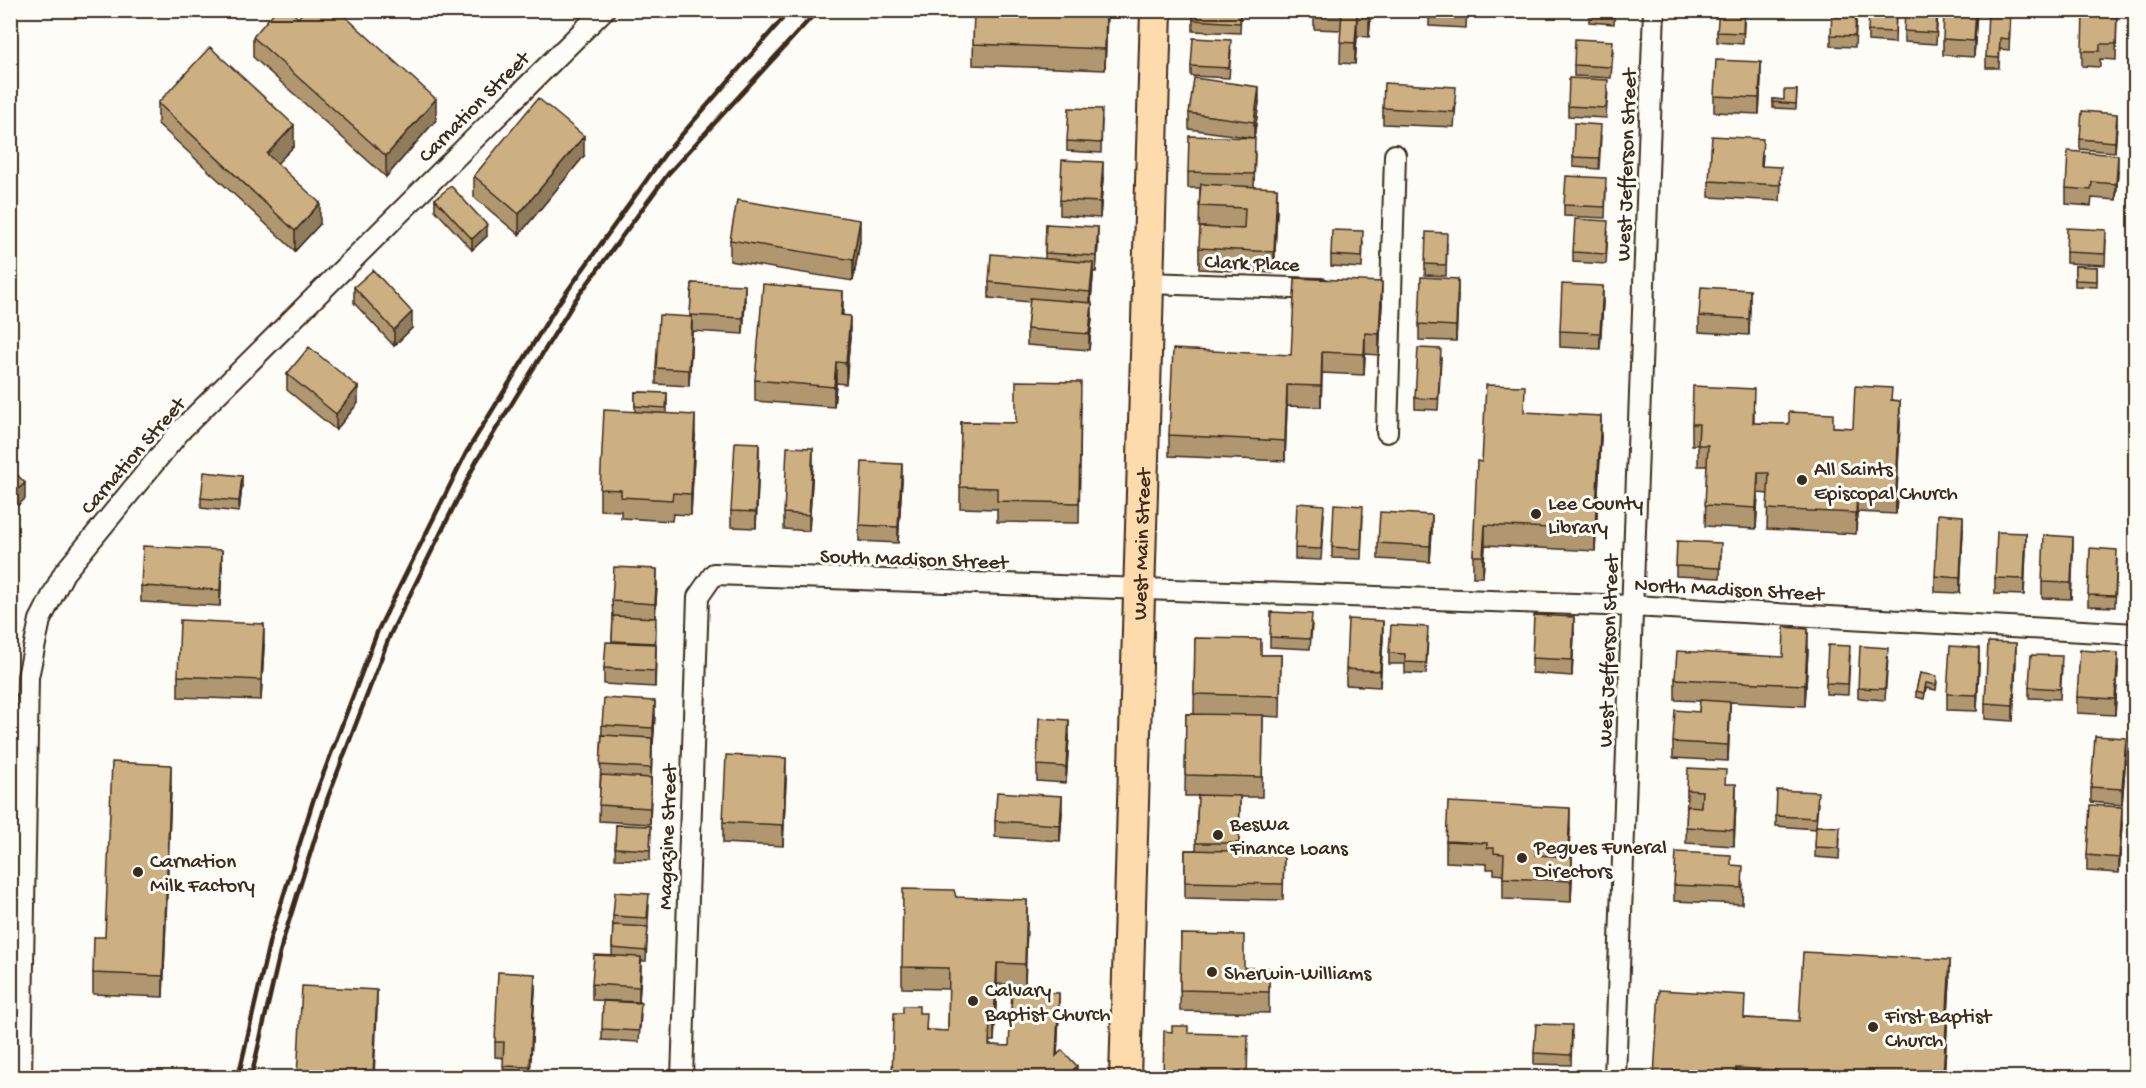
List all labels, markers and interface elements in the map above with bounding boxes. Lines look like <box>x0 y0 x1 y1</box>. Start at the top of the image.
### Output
street label: Carnation Street <box>415 46 538 169</box>
street label: West Jefferson Street <box>1613 66 1644 262</box>
street label: Clark Place <box>1204 251 1301 280</box>
street label: Carnation Street <box>77 392 194 521</box>
place label: All Saints Episcopal Church <box>1814 459 1958 508</box>
street label: West Main Street <box>1129 466 1159 621</box>
marker: All Saints Episcopal Church <box>1795 473 1809 487</box>
place label: Lee County Library <box>1548 493 1643 542</box>
marker: Lee County Library <box>1529 507 1543 521</box>
street label: South Madison Street <box>819 546 1011 577</box>
street label: West Jefferson Street <box>1595 552 1626 748</box>
street label: North Madison Street <box>1634 574 1827 609</box>
street label: Magazine Street <box>654 762 685 910</box>
place label: BesWa Finance Loans <box>1229 814 1349 863</box>
marker: BesWa Finance Loans <box>1211 828 1225 842</box>
place label: Pegues Funeral Directors <box>1532 837 1667 886</box>
place label: Carnation Milk Factory <box>150 851 255 900</box>
marker: Pegues Funeral Directors <box>1515 851 1529 865</box>
marker: Carnation Milk Factory <box>131 865 145 879</box>
place label: Sherwin-Williams <box>1224 963 1372 988</box>
marker: Sherwin-Williams <box>1205 965 1219 979</box>
place label: Calvary Baptist Church <box>984 980 1111 1029</box>
marker: Calvary Baptist Church <box>966 994 980 1008</box>
place label: First Baptist Church <box>1884 1006 1994 1055</box>
marker: First Baptist Church <box>1866 1020 1880 1034</box>

